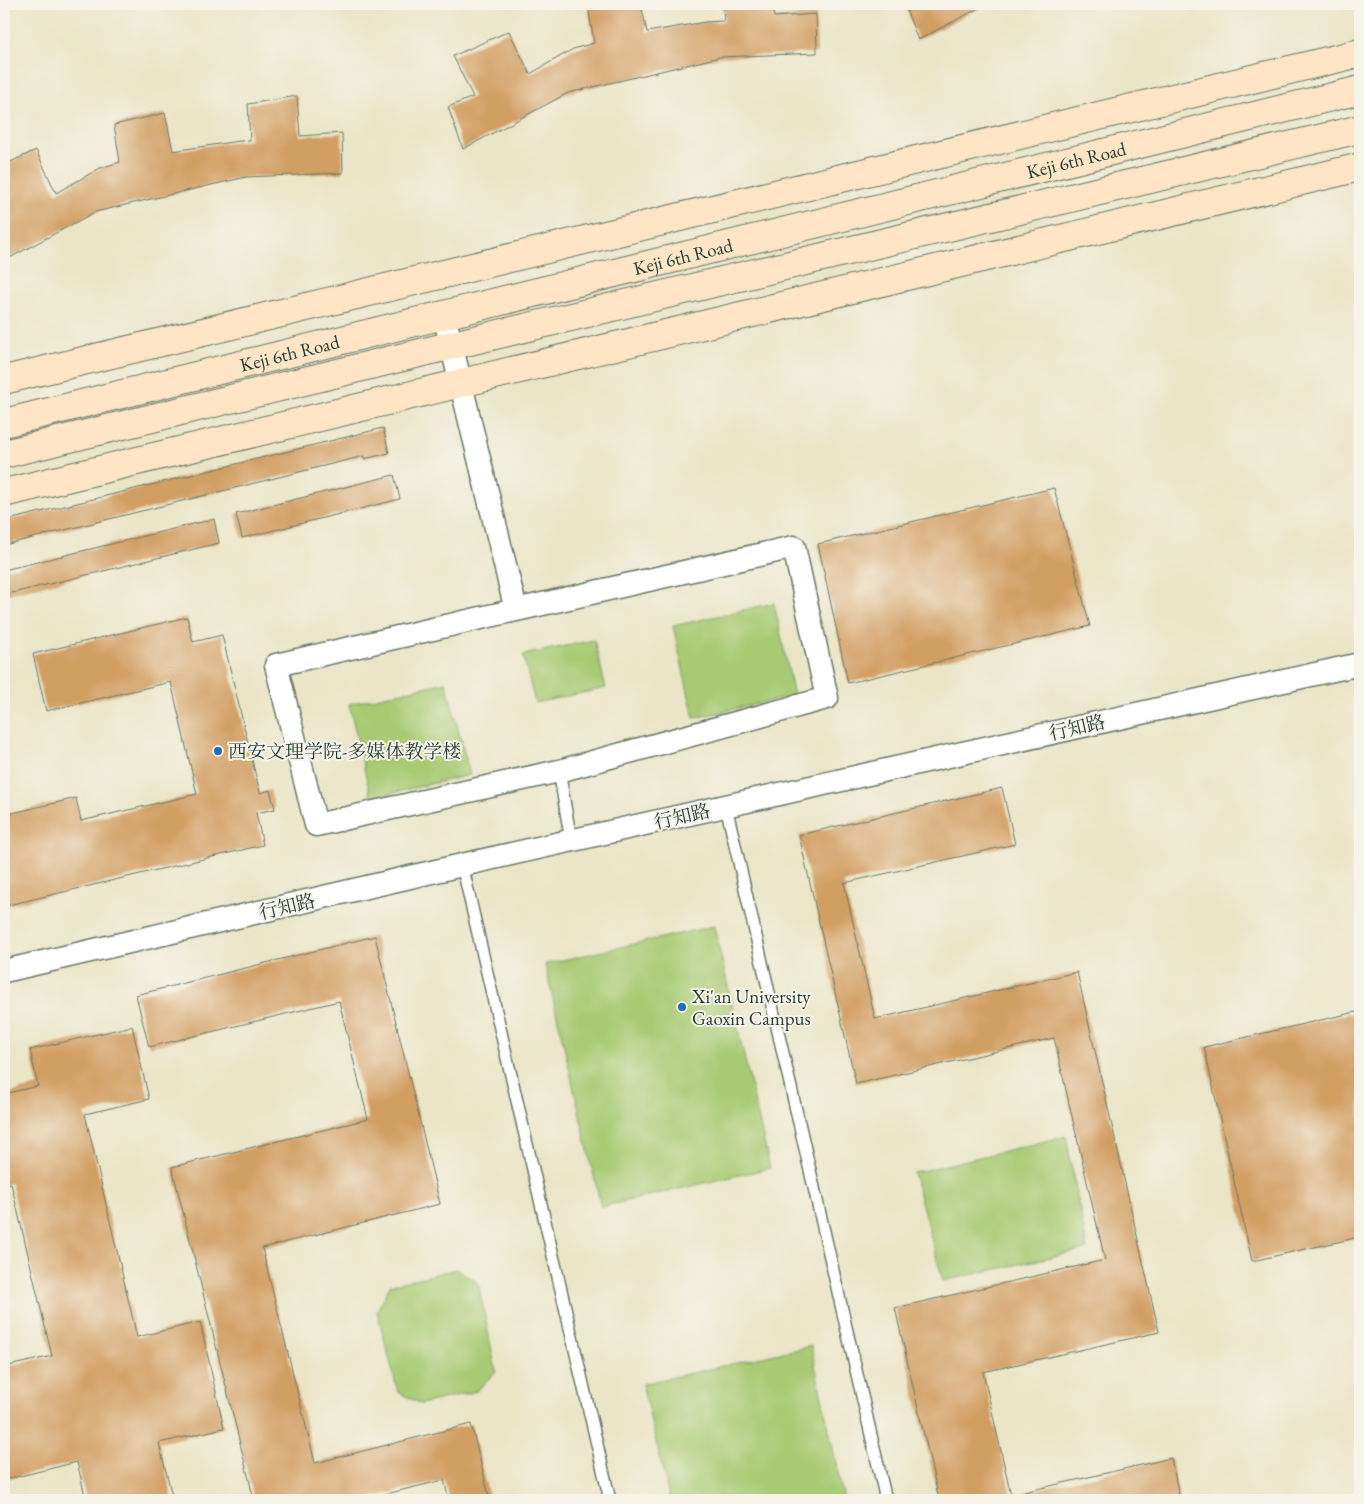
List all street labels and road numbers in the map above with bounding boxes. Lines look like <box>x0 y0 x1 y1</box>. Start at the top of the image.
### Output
street label: Keji 6th Road <box>1024 136 1129 184</box>
street label: Keji 6th Road <box>631 232 736 281</box>
street label: Keji 6th Road <box>237 329 342 378</box>
street label: 行知路 <box>1047 709 1108 746</box>
street label: 行知路 <box>652 798 713 835</box>
street label: 行知路 <box>257 888 318 925</box>

